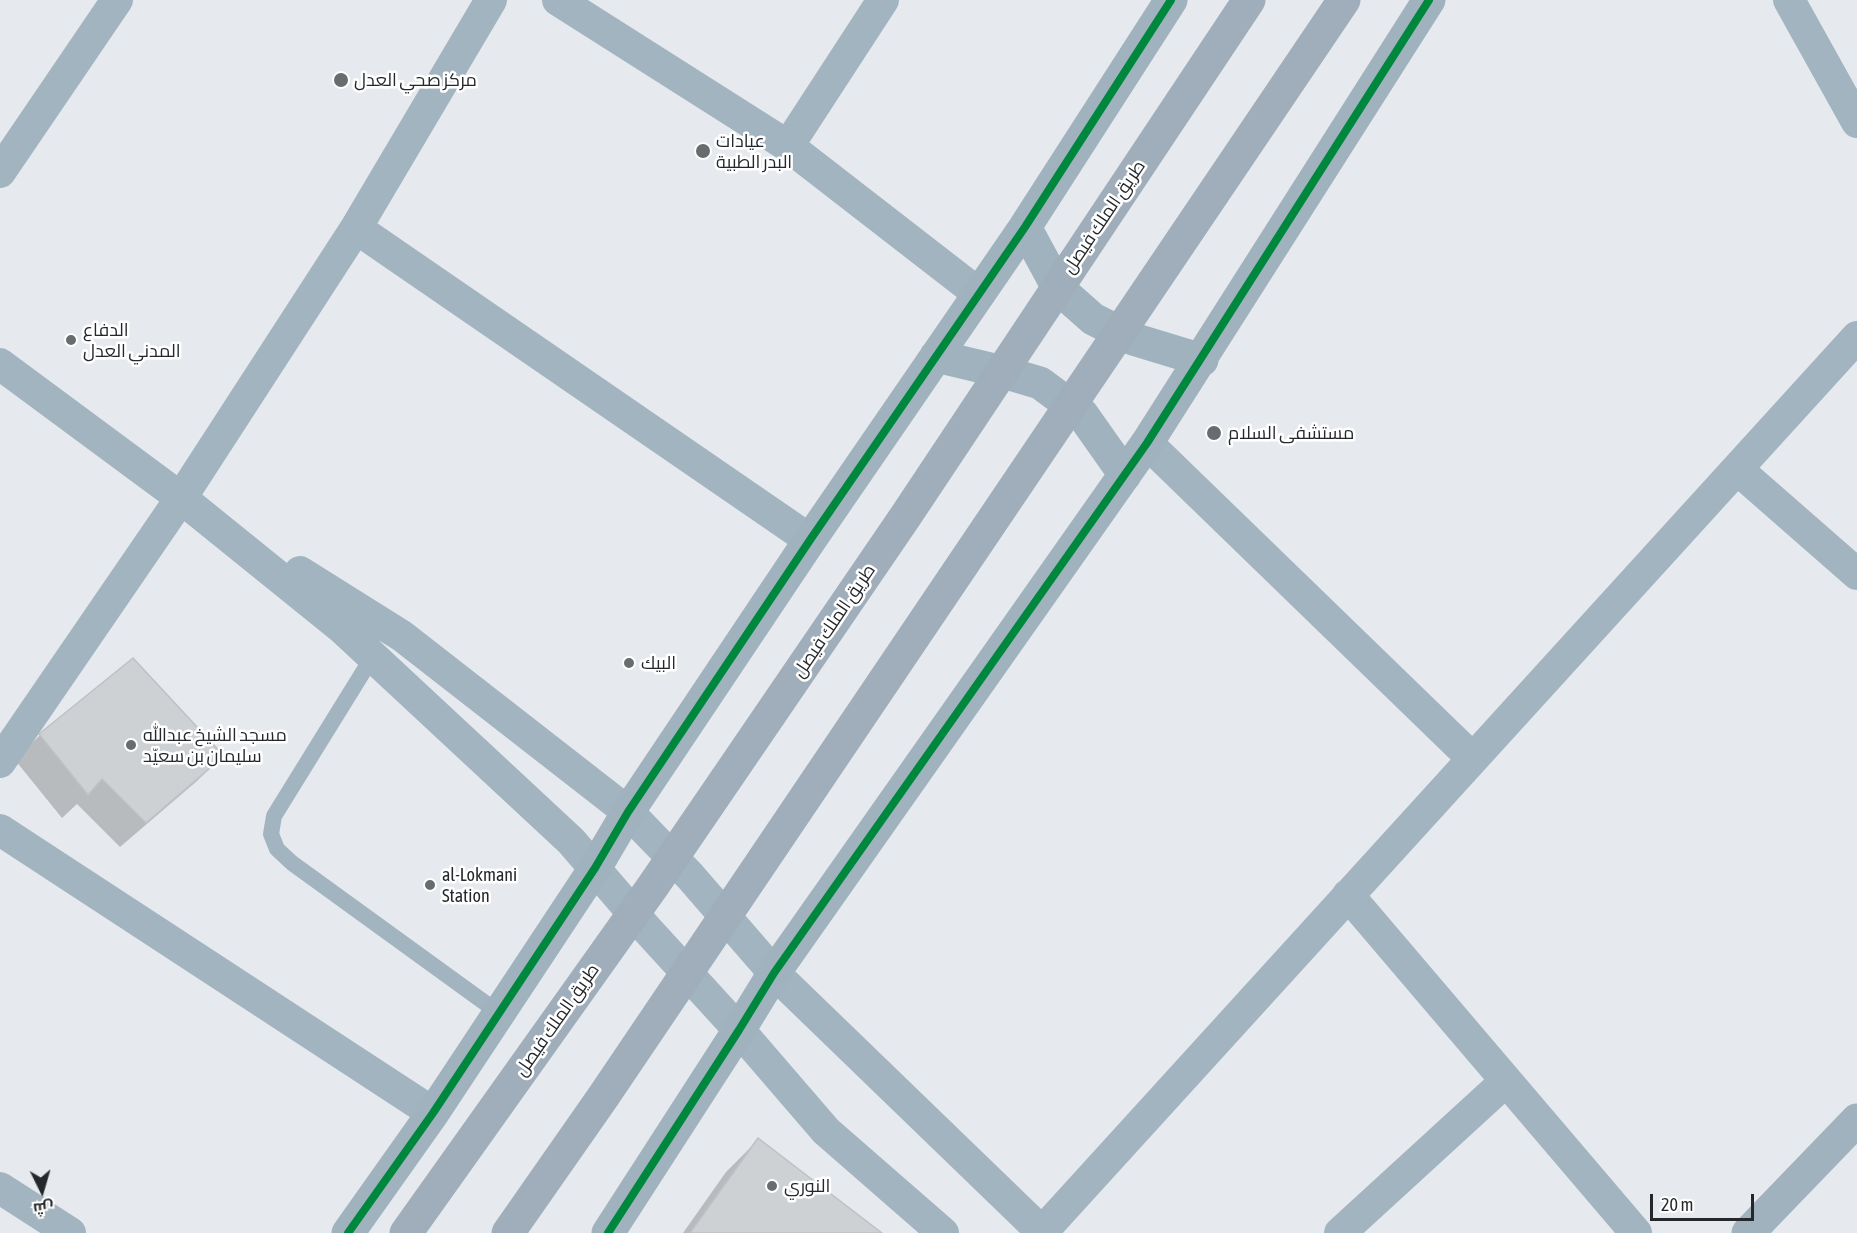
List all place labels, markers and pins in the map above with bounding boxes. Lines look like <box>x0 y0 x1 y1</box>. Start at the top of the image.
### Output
place label: مركز صحي العدل <box>354 69 477 91</box>
marker: مركز صحي العدل <box>332 71 350 89</box>
place label: عيادات البدر الطبية <box>716 130 792 172</box>
marker: عيادات البدر الطبية <box>694 142 712 160</box>
place label: الدفاع المدني العدل <box>83 319 181 362</box>
marker: الدفاع المدني العدل <box>64 333 78 347</box>
place label: مستشفى السلام <box>1228 422 1354 444</box>
marker: مستشفى السلام <box>1205 424 1223 442</box>
place label: البيك <box>641 652 676 674</box>
marker: البيك <box>622 656 636 670</box>
place label: مسجد الشيخ عبدالله سليمان بن سعيّد <box>143 724 287 766</box>
marker: مسجد الشيخ عبدالله سليمان بن سعيّد <box>124 738 138 752</box>
place label: al-Lokmani Station <box>442 864 517 906</box>
marker: al-Lokmani Station <box>423 878 437 892</box>
place label: النوري <box>784 1175 830 1197</box>
marker: النوري <box>765 1179 779 1193</box>

